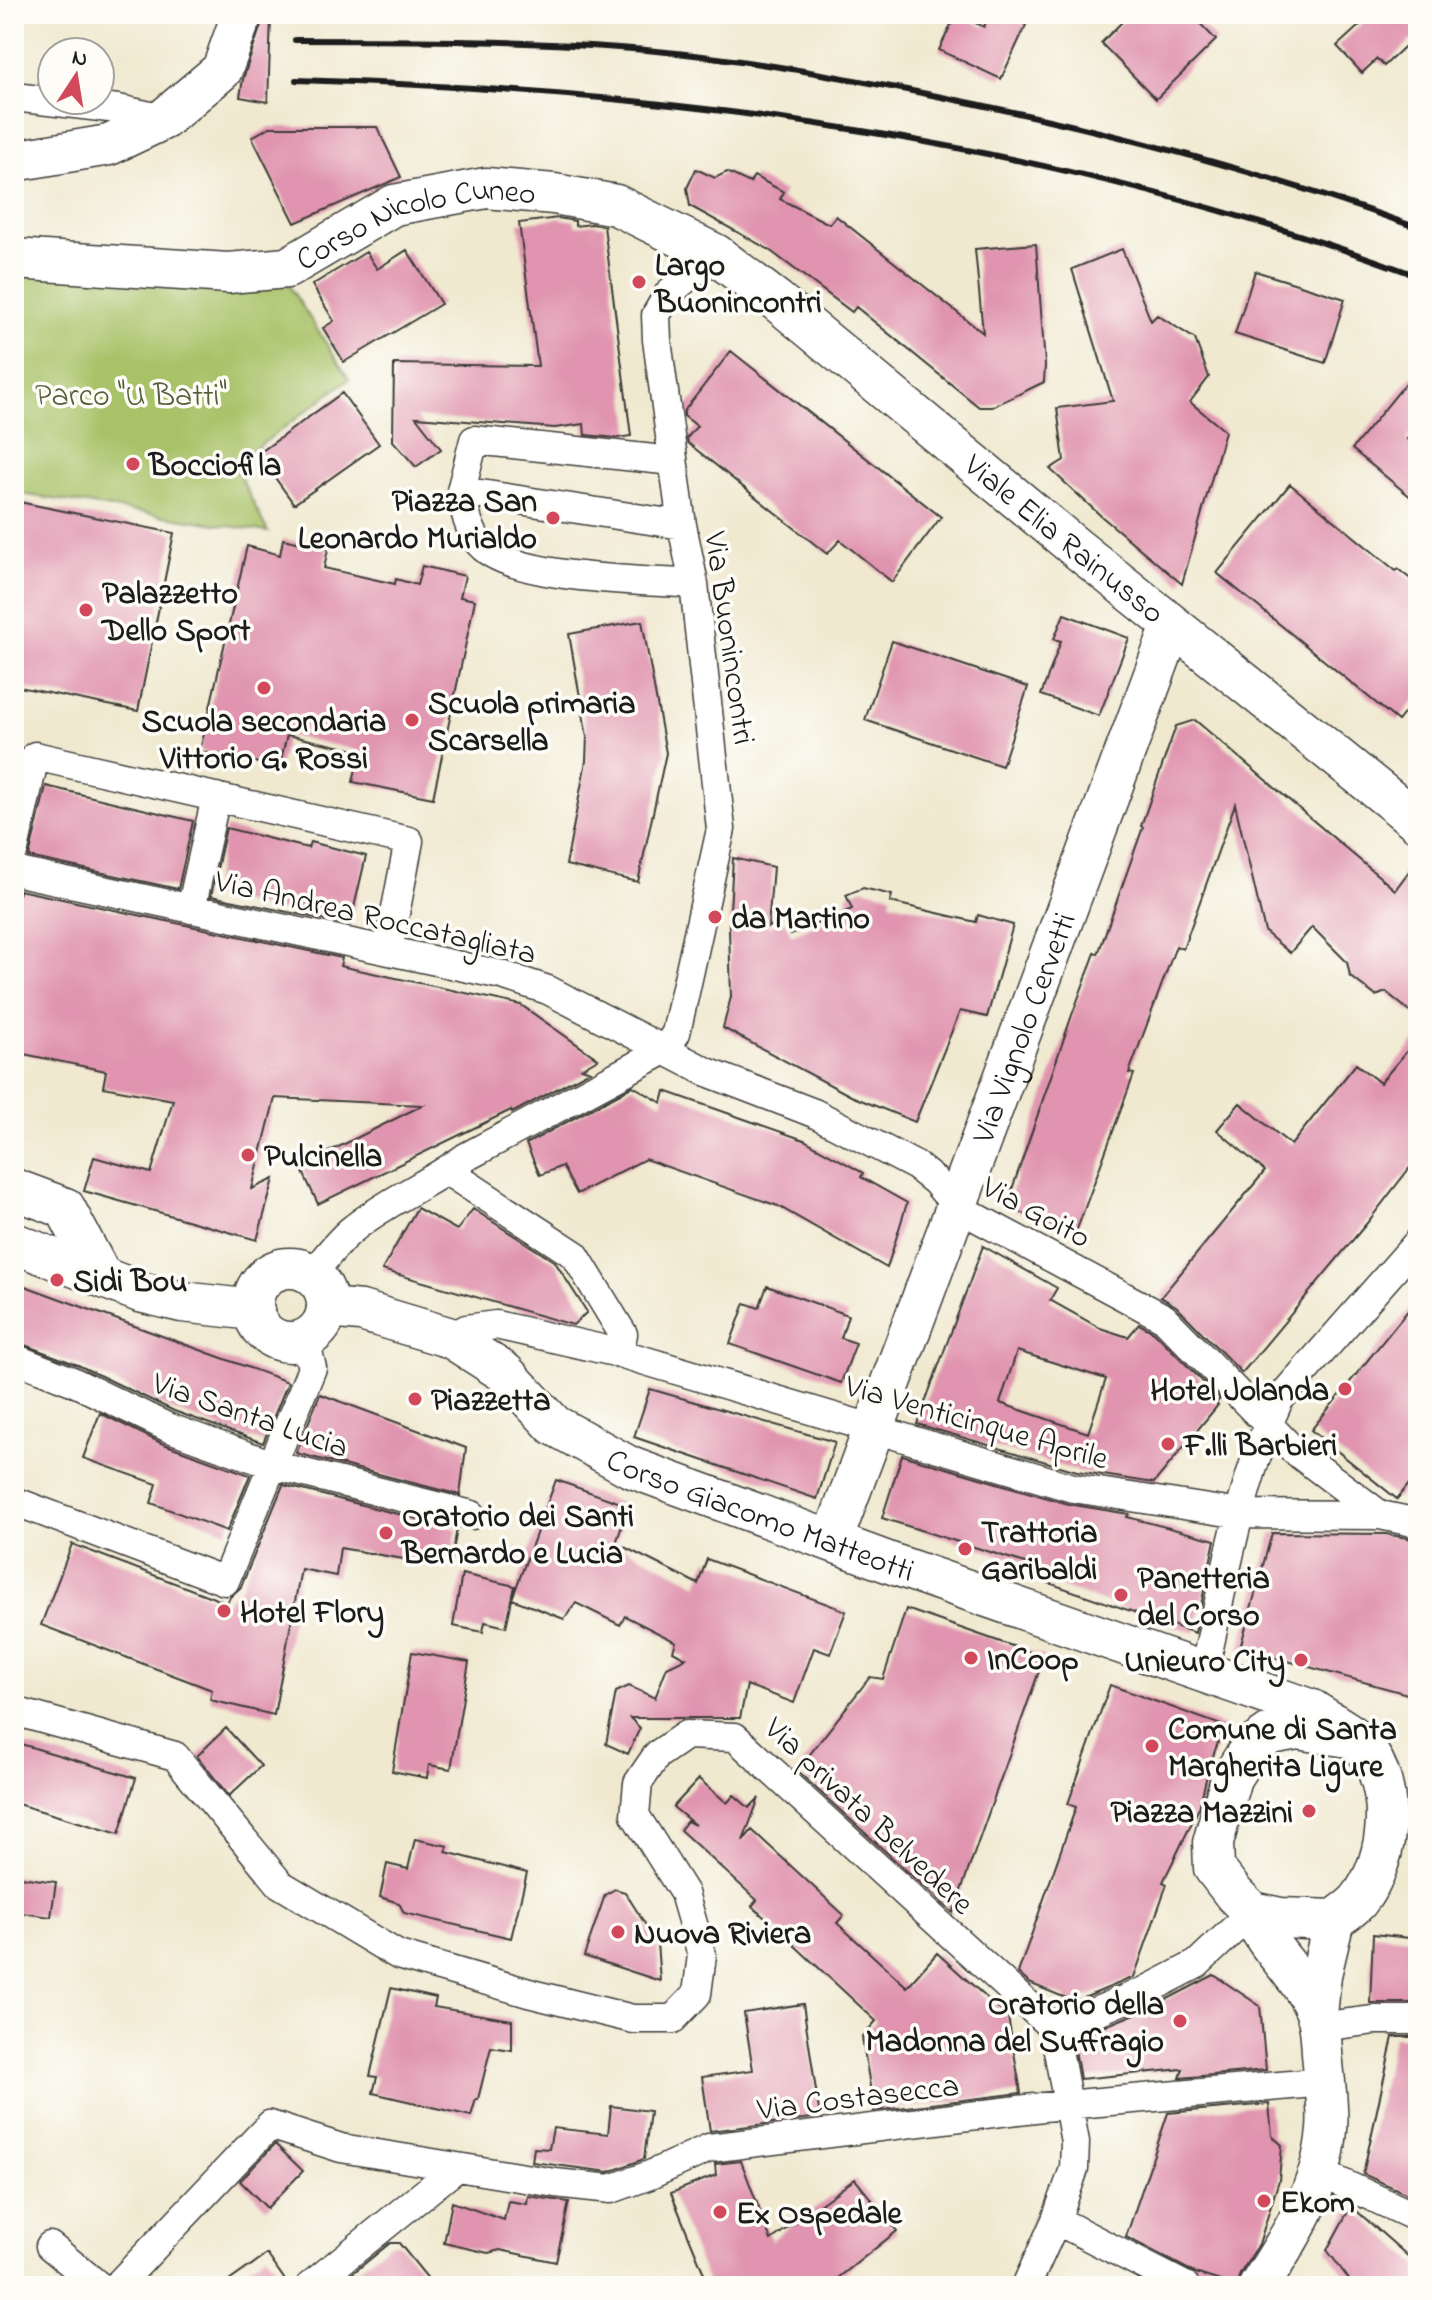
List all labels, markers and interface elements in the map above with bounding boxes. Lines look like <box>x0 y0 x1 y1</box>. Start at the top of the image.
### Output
north arrow <box>36 36 116 116</box>
text: N <box>69 42 90 77</box>
street label: Corso Nicolo Cuneo <box>288 168 538 285</box>
place label: Largo Buonincontri <box>653 244 822 328</box>
marker: Largo Buonincontri <box>630 273 648 291</box>
park label: Parco "U Batti" <box>35 374 227 421</box>
place label: Bocciofila <box>147 444 281 491</box>
street label: Viale Elia Rainusso <box>951 444 1174 637</box>
marker: Bocciofila <box>124 455 142 473</box>
place label: Piazza San Leonardo Murialdo <box>298 480 537 564</box>
marker: Piazza San Leonardo Murialdo <box>544 509 562 527</box>
street label: Via Buonincontri <box>689 528 766 748</box>
place label: Palazzetto Dello Sport <box>100 572 251 656</box>
marker: Palazzetto Dello Sport <box>77 601 95 619</box>
marker: Scuola secondaria Vittorio G. Rossi <box>255 679 273 697</box>
place label: Scuola primaria Scarsella <box>428 682 635 766</box>
place label: Scuola secondaria Vittorio G. Rossi <box>142 700 386 784</box>
marker: Scuola primaria Scarsella <box>403 711 421 729</box>
street label: Via Andrea Roccatagliata <box>209 859 540 979</box>
place label: da Martino <box>731 897 870 944</box>
street label: Via Vignolo Cervetti <box>961 907 1090 1151</box>
marker: da Martino <box>706 908 724 926</box>
place label: Pulcinella <box>264 1135 382 1182</box>
marker: Pulcinella <box>239 1146 257 1164</box>
street label: Via Goito <box>972 1165 1098 1262</box>
place label: Sidi Bou <box>73 1260 187 1307</box>
marker: Sidi Bou <box>48 1271 66 1289</box>
street label: Via Santa Lucia <box>145 1361 354 1473</box>
street label: Via Venticinque Aprile <box>838 1364 1114 1485</box>
place label: Hotel Jolanda <box>1150 1369 1329 1416</box>
place label: Piazzetta <box>431 1379 551 1426</box>
marker: Hotel Jolanda <box>1336 1380 1354 1398</box>
marker: Piazzetta <box>406 1390 424 1408</box>
place label: F.lli Barbieri <box>1182 1424 1337 1471</box>
marker: F.lli Barbieri <box>1159 1435 1177 1453</box>
street label: Corso Giacomo Matteotti <box>597 1438 920 1597</box>
place label: Oratorio dei Santi Bernardo e Lucia <box>400 1495 634 1579</box>
place label: Trattoria Garibaldi <box>981 1511 1098 1595</box>
marker: Oratorio dei Santi Bernardo e Lucia <box>377 1524 395 1542</box>
marker: Trattoria Garibaldi <box>956 1540 974 1558</box>
place label: Panetteria del Corso <box>1137 1557 1270 1641</box>
marker: Panetteria del Corso <box>1112 1586 1130 1604</box>
place label: Hotel Flory <box>240 1591 384 1639</box>
marker: Hotel Flory <box>215 1602 233 1620</box>
place label: InCoop <box>987 1638 1079 1685</box>
place label: Unieuro City <box>1124 1640 1285 1688</box>
marker: InCoop <box>962 1649 980 1667</box>
marker: Unieuro City <box>1292 1651 1310 1669</box>
street label: Via privata Belvedere <box>751 1707 984 1928</box>
place label: Comune di Santa Margherita Ligure <box>1168 1708 1397 1793</box>
marker: Comune di Santa Margherita Ligure <box>1143 1737 1161 1755</box>
place label: Piazza Mazzini <box>1110 1791 1293 1838</box>
marker: Piazza Mazzini <box>1300 1802 1318 1820</box>
place label: Nuova Riviera <box>634 1912 811 1959</box>
marker: Nuova Riviera <box>609 1923 627 1941</box>
place label: Oratorio della Madonna del Suffragio <box>865 1983 1164 2068</box>
marker: Oratorio della Madonna del Suffragio <box>1171 2012 1189 2030</box>
street label: Via Costasecca <box>754 2064 962 2135</box>
place label: Ekom <box>1280 2181 1355 2228</box>
place label: Ex Ospedale <box>736 2192 903 2239</box>
marker: Ekom <box>1255 2192 1273 2210</box>
marker: Ex Ospedale <box>711 2203 729 2221</box>

